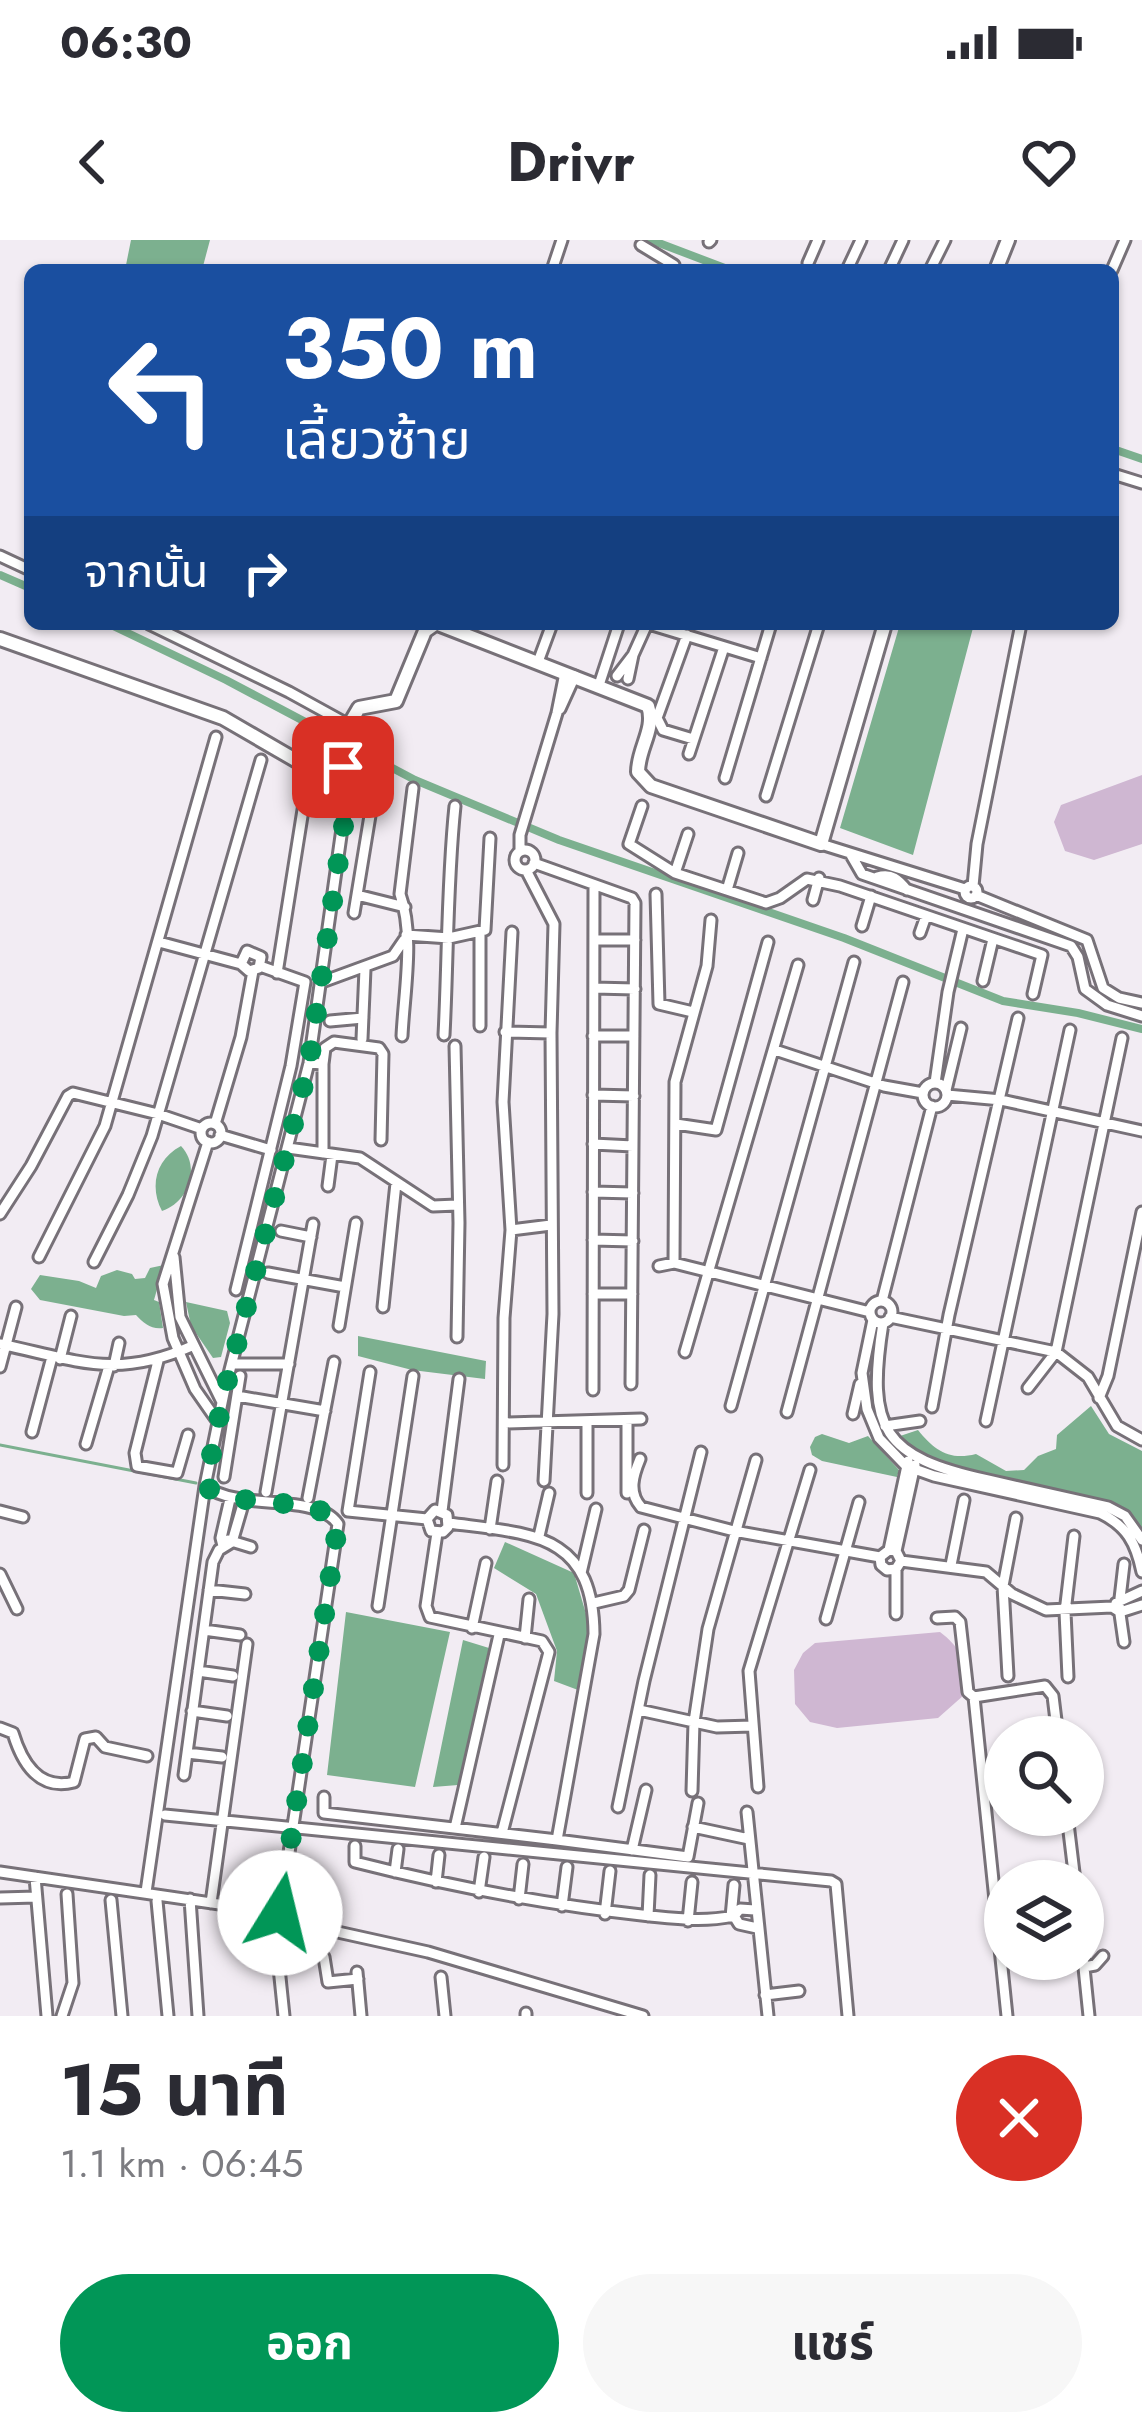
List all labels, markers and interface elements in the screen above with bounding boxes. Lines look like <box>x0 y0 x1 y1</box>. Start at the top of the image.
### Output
text: 06:30 <box>60 10 192 75</box>
text: Drivr <box>507 123 635 201</box>
icon: back <box>60 129 126 195</box>
icon: heart <box>1016 129 1082 195</box>
text: 350 m <box>282 288 538 410</box>
icon: left <box>84 312 240 468</box>
text: เลี้ยวซ้าย <box>282 400 471 478</box>
text: จากนั้น <box>84 539 208 604</box>
icon: right <box>232 540 298 606</box>
pin <box>292 716 394 818</box>
icon: arrive <box>310 734 376 800</box>
map controls <box>984 1716 1104 1980</box>
button: search <box>984 1716 1104 1836</box>
position arrow <box>217 1850 343 1976</box>
button: layers <box>984 1860 1104 1980</box>
text: 15 นาที <box>60 2038 289 2142</box>
button: close <box>956 2055 1082 2181</box>
text: 1.1 km · 06:45 <box>60 2135 303 2192</box>
button: ออก <box>60 2274 559 2412</box>
button: แชร์ <box>583 2274 1082 2412</box>

